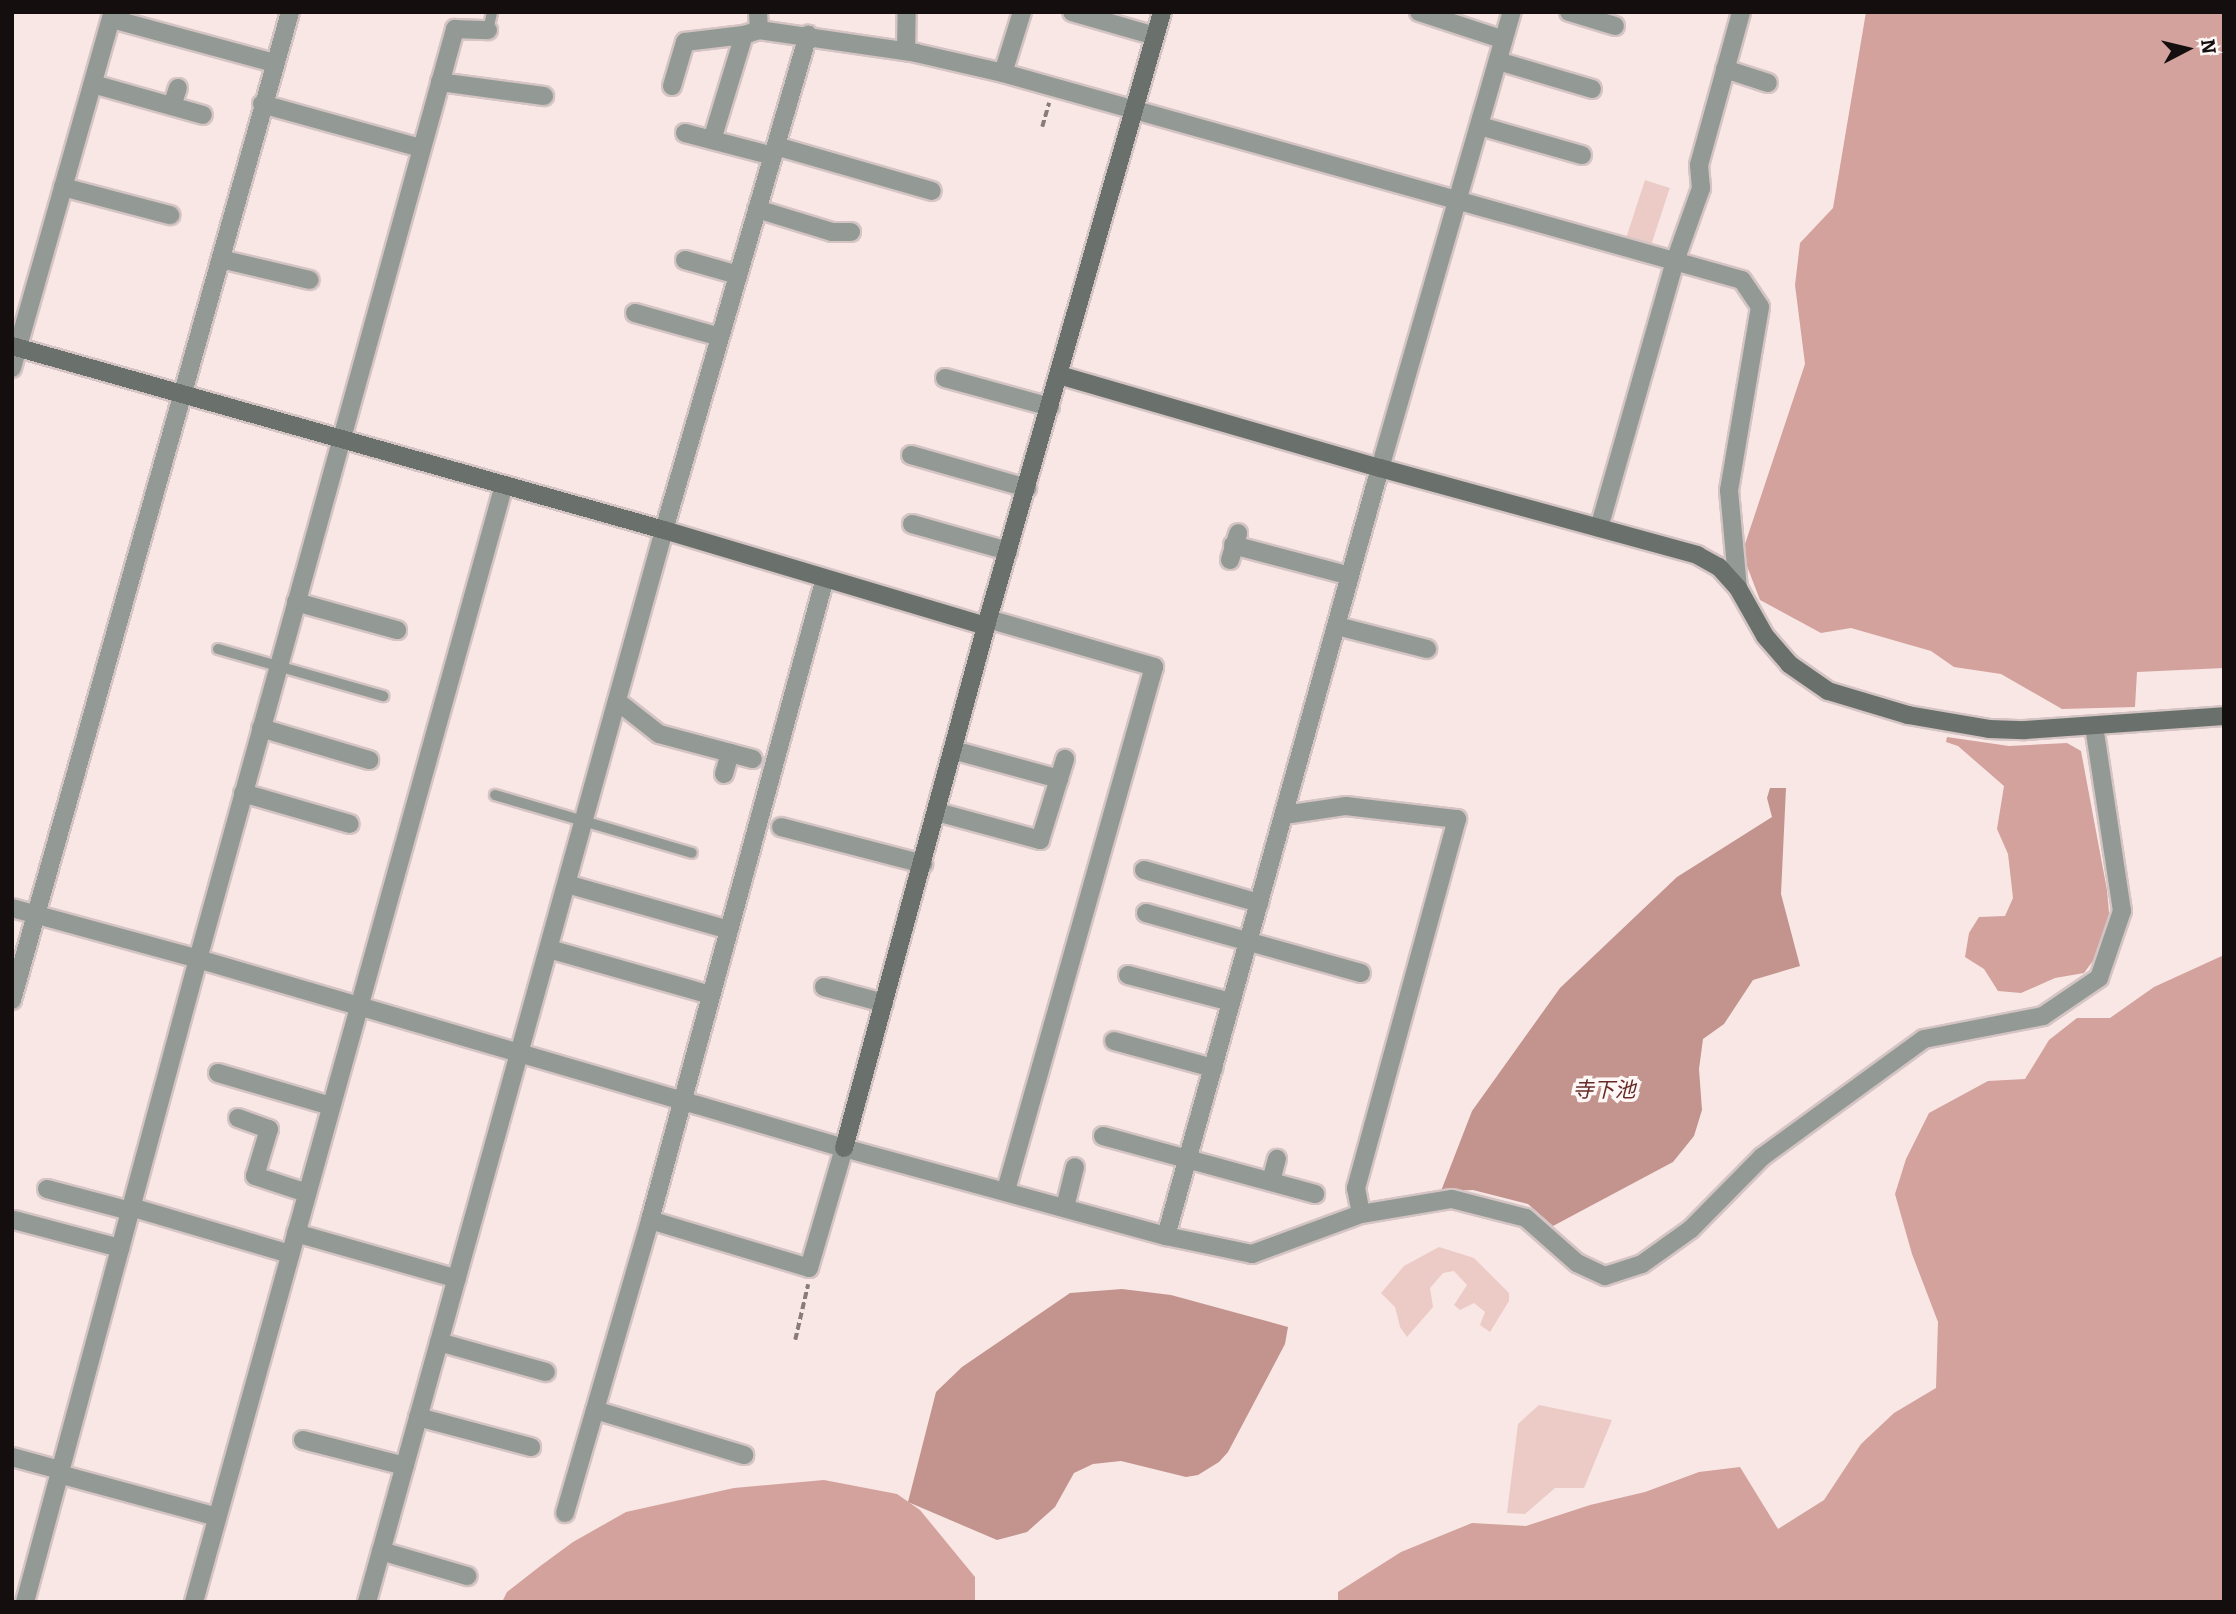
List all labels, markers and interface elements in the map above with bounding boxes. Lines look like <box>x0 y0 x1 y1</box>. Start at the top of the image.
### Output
north arrow <box>2152 14 2222 84</box>
text: N <box>2196 38 2221 55</box>
water label: 寺下池 <box>1573 1077 1635 1103</box>

